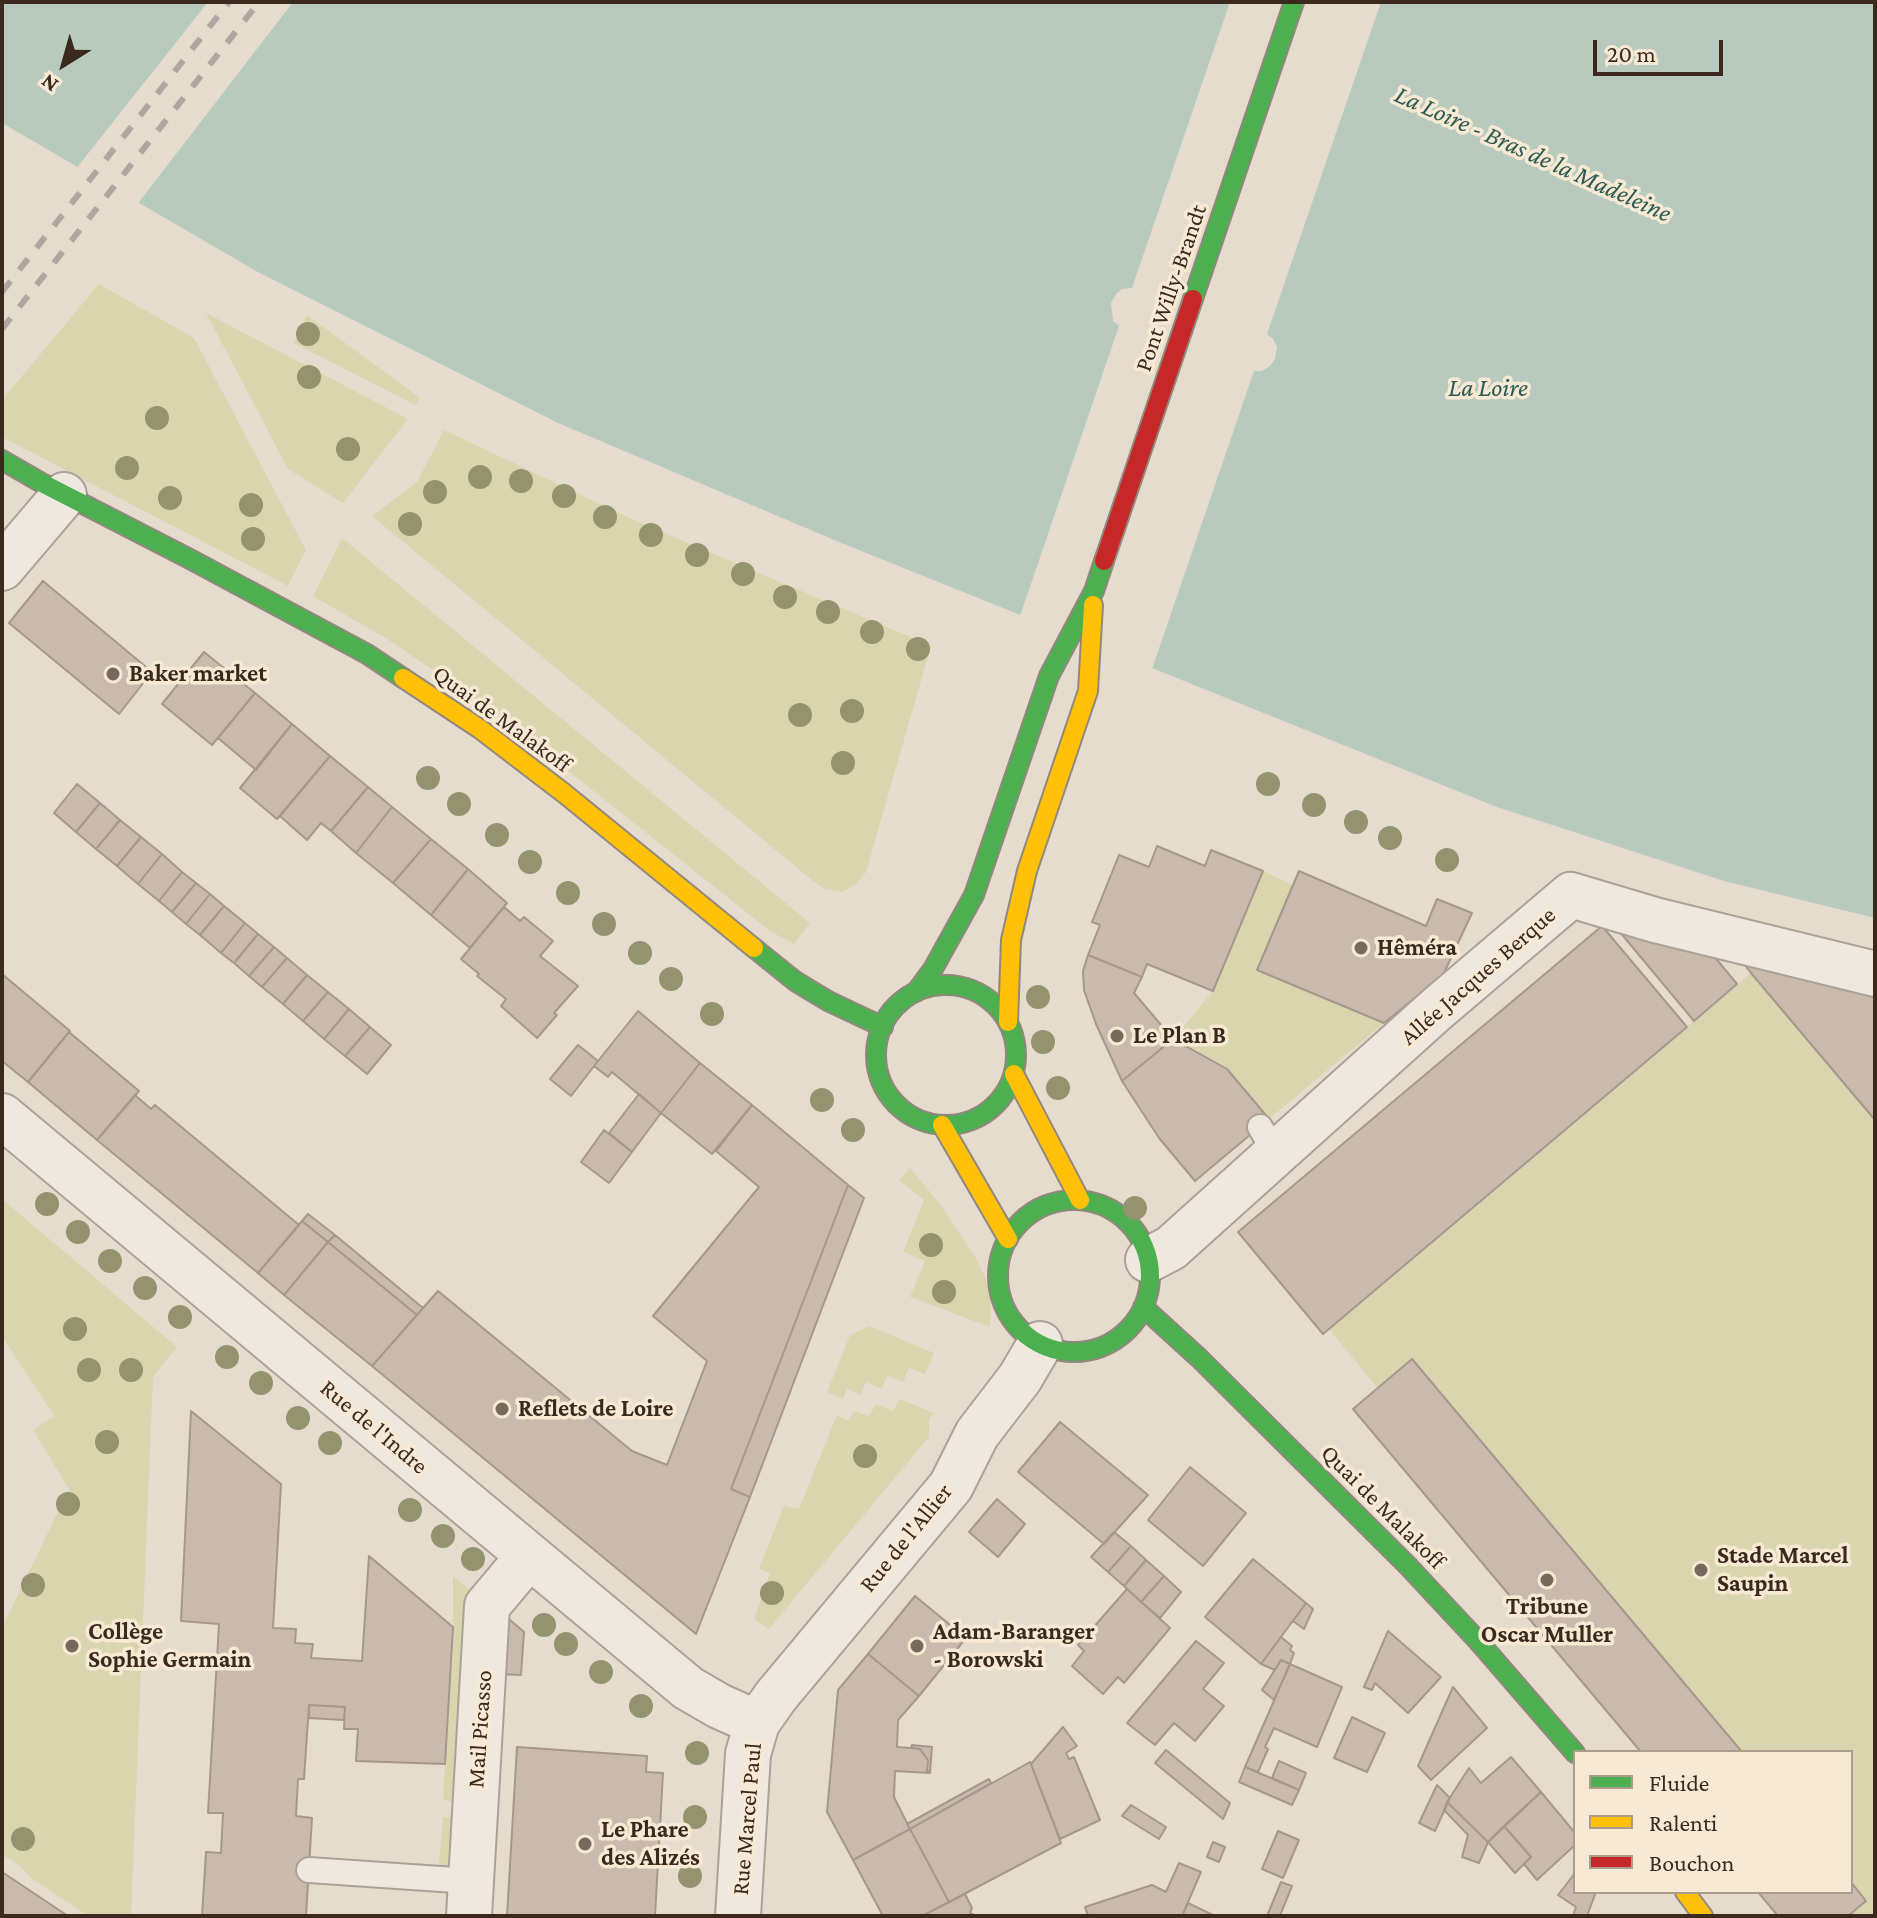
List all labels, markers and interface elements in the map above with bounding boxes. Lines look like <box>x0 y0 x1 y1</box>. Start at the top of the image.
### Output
north arrow <box>24 24 104 104</box>
scale bar <box>1597 24 1727 74</box>
text: 20 m <box>1607 40 1656 67</box>
text: N <box>36 69 63 98</box>
water label: La Loire - Bras de la Madeleine <box>1390 79 1676 229</box>
street label: Pont Willy-Brandt <box>1129 201 1213 375</box>
water label: La Loire <box>1448 372 1528 404</box>
street label: Quai de Malakoff <box>427 659 577 779</box>
place label: Baker market <box>129 660 267 688</box>
marker: Baker market <box>104 665 122 683</box>
street label: Allée Jacques Berque <box>1394 901 1562 1051</box>
place label: Hêméra <box>1377 934 1457 962</box>
marker: Hêméra <box>1352 939 1370 957</box>
place label: Le Plan B <box>1133 1022 1226 1050</box>
marker: Le Plan B <box>1108 1027 1126 1045</box>
street label: Rue de l'Indre <box>314 1374 434 1480</box>
place label: Reflets de Loire <box>518 1395 673 1423</box>
marker: Reflets de Loire <box>493 1400 511 1418</box>
street label: Quai de Malakoff <box>1315 1439 1451 1575</box>
street label: Rue de l'Allier <box>853 1478 959 1598</box>
place label: Stade Marcel Saupin <box>1717 1542 1848 1598</box>
marker: Stade Marcel Saupin <box>1692 1561 1710 1579</box>
marker: Tribune Oscar Muller <box>1538 1571 1556 1589</box>
place label: Tribune Oscar Muller <box>1481 1593 1613 1649</box>
place label: Collège Sophie Germain <box>88 1618 251 1674</box>
place label: Adam-Baranger - Borowski <box>933 1618 1095 1674</box>
marker: Collège Sophie Germain <box>63 1637 81 1655</box>
marker: Adam-Baranger - Borowski <box>908 1637 926 1655</box>
street label: Mail Picasso <box>462 1669 498 1789</box>
street label: Rue Marcel Paul <box>726 1742 768 1896</box>
legend <box>1573 1750 1853 1894</box>
text: Fluide <box>1649 1769 1709 1796</box>
text: Ralenti <box>1649 1809 1717 1836</box>
place label: Le Phare des Alizés <box>601 1816 700 1872</box>
marker: Le Phare des Alizés <box>576 1835 594 1853</box>
text: Bouchon <box>1649 1849 1734 1876</box>

